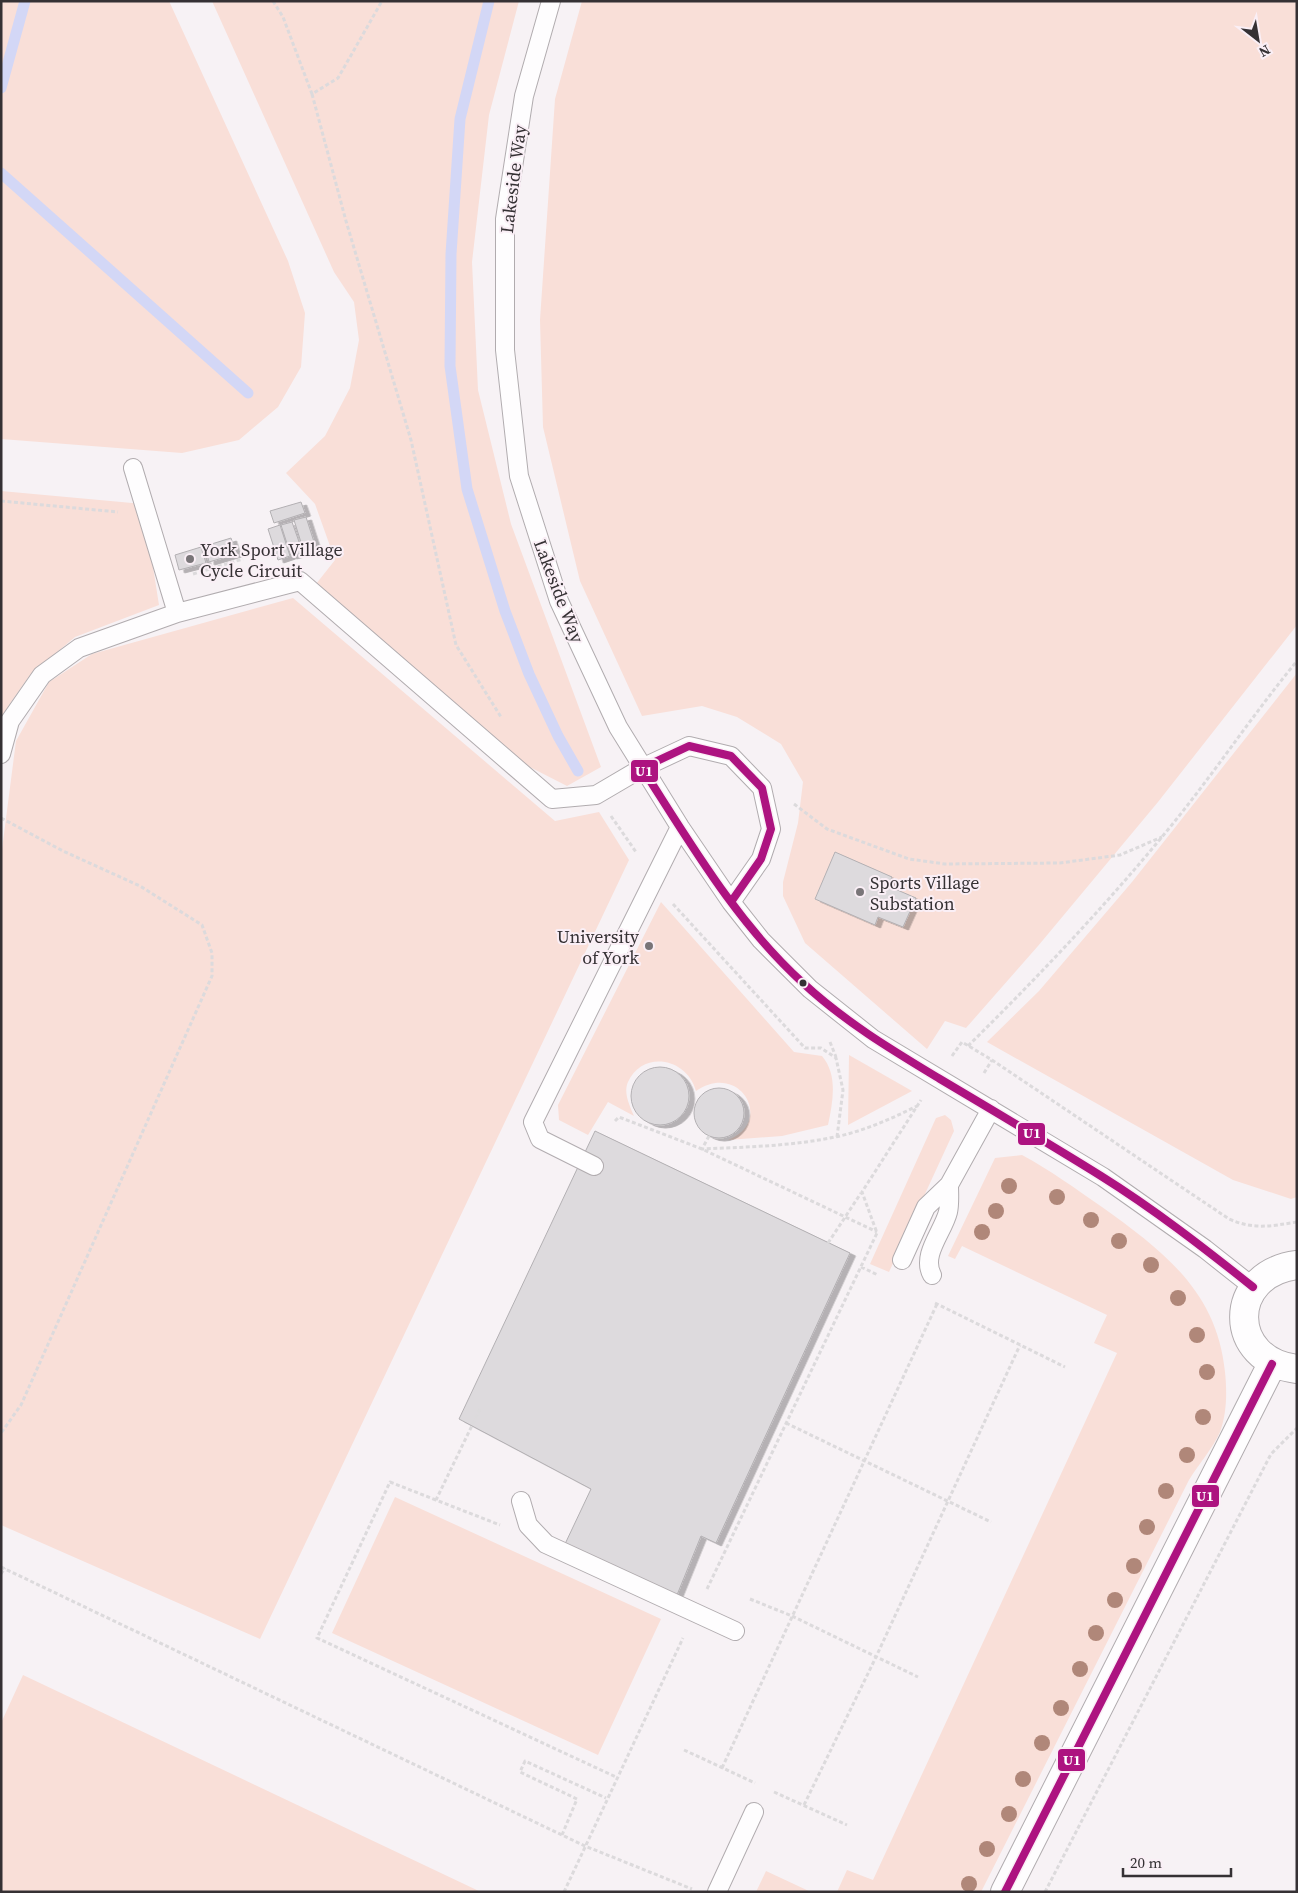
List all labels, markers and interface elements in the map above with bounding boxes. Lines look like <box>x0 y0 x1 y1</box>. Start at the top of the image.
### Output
north arrow <box>1233 15 1283 65</box>
text: N <box>1255 40 1274 62</box>
street label: Lakeside Way <box>494 123 532 235</box>
street label: Lakeside Way <box>528 536 590 647</box>
place label: York Sport Village Cycle Circuit <box>200 537 343 583</box>
marker: York Sport Village Cycle Circuit <box>184 553 196 565</box>
line badge: U1 <box>630 759 659 783</box>
text: U1 <box>635 761 653 781</box>
place label: Sports Village Substation <box>870 870 980 916</box>
marker: Sports Village Substation <box>854 886 866 898</box>
place label: University of York <box>557 924 640 970</box>
marker: University of York <box>643 940 655 952</box>
unlabelled marker <box>798 978 808 988</box>
line badge: U1 <box>1017 1122 1046 1146</box>
text: U1 <box>1023 1123 1041 1143</box>
line badge: U1 <box>1191 1484 1220 1508</box>
text: U1 <box>1196 1486 1214 1506</box>
line badge: U1 <box>1057 1748 1086 1772</box>
text: U1 <box>1063 1750 1081 1770</box>
scale bar <box>1123 1846 1230 1878</box>
text: 20 m <box>1130 1852 1162 1873</box>

